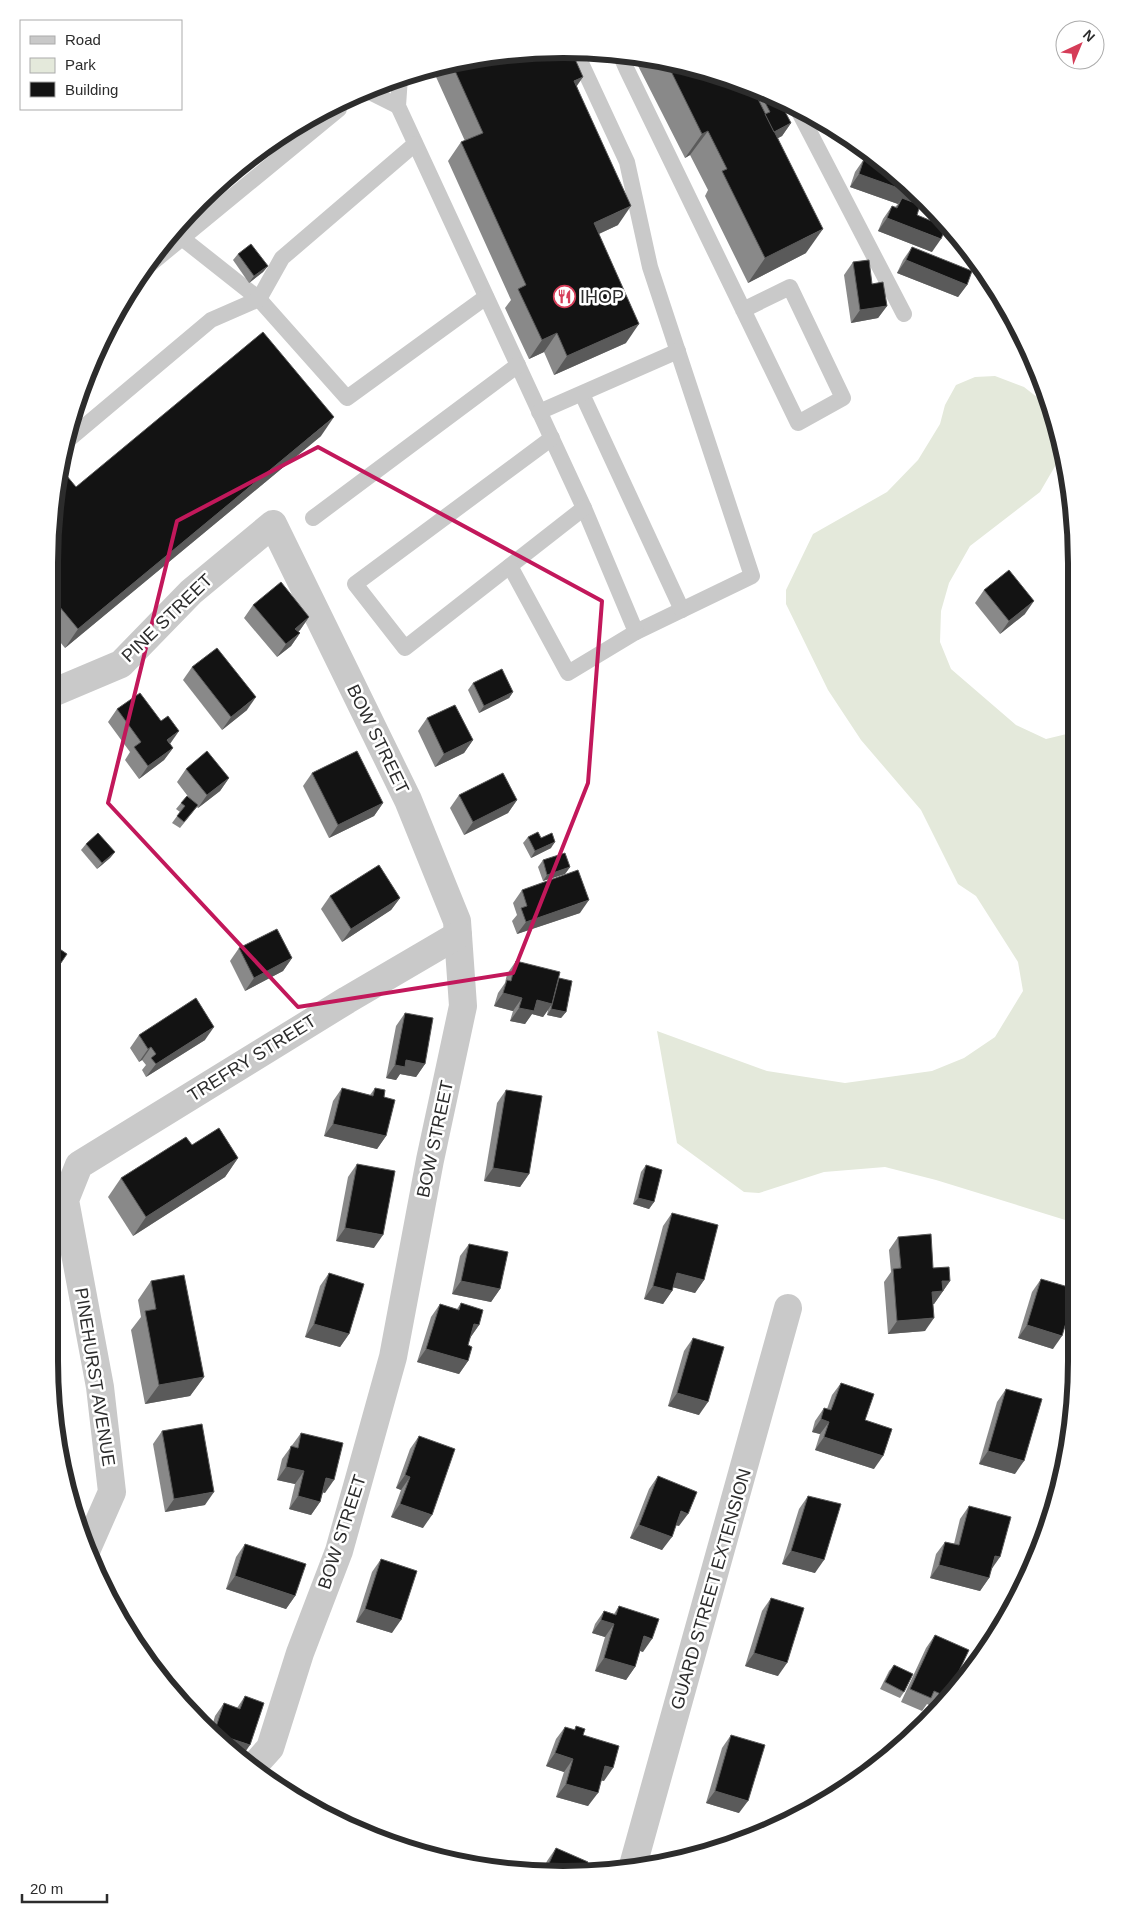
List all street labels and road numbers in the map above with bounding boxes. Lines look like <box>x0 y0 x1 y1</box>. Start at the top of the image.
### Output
street label: PINE STREET <box>118 570 216 666</box>
street label: BOW STREET <box>343 681 413 797</box>
street label: TREFRY STREET <box>184 1010 320 1106</box>
street label: BOW STREET <box>413 1079 457 1199</box>
street label: PINEHURST AVENUE <box>71 1286 119 1468</box>
street label: GUARD STREET EXTENSION <box>667 1466 755 1712</box>
street label: BOW STREET <box>314 1472 370 1592</box>

